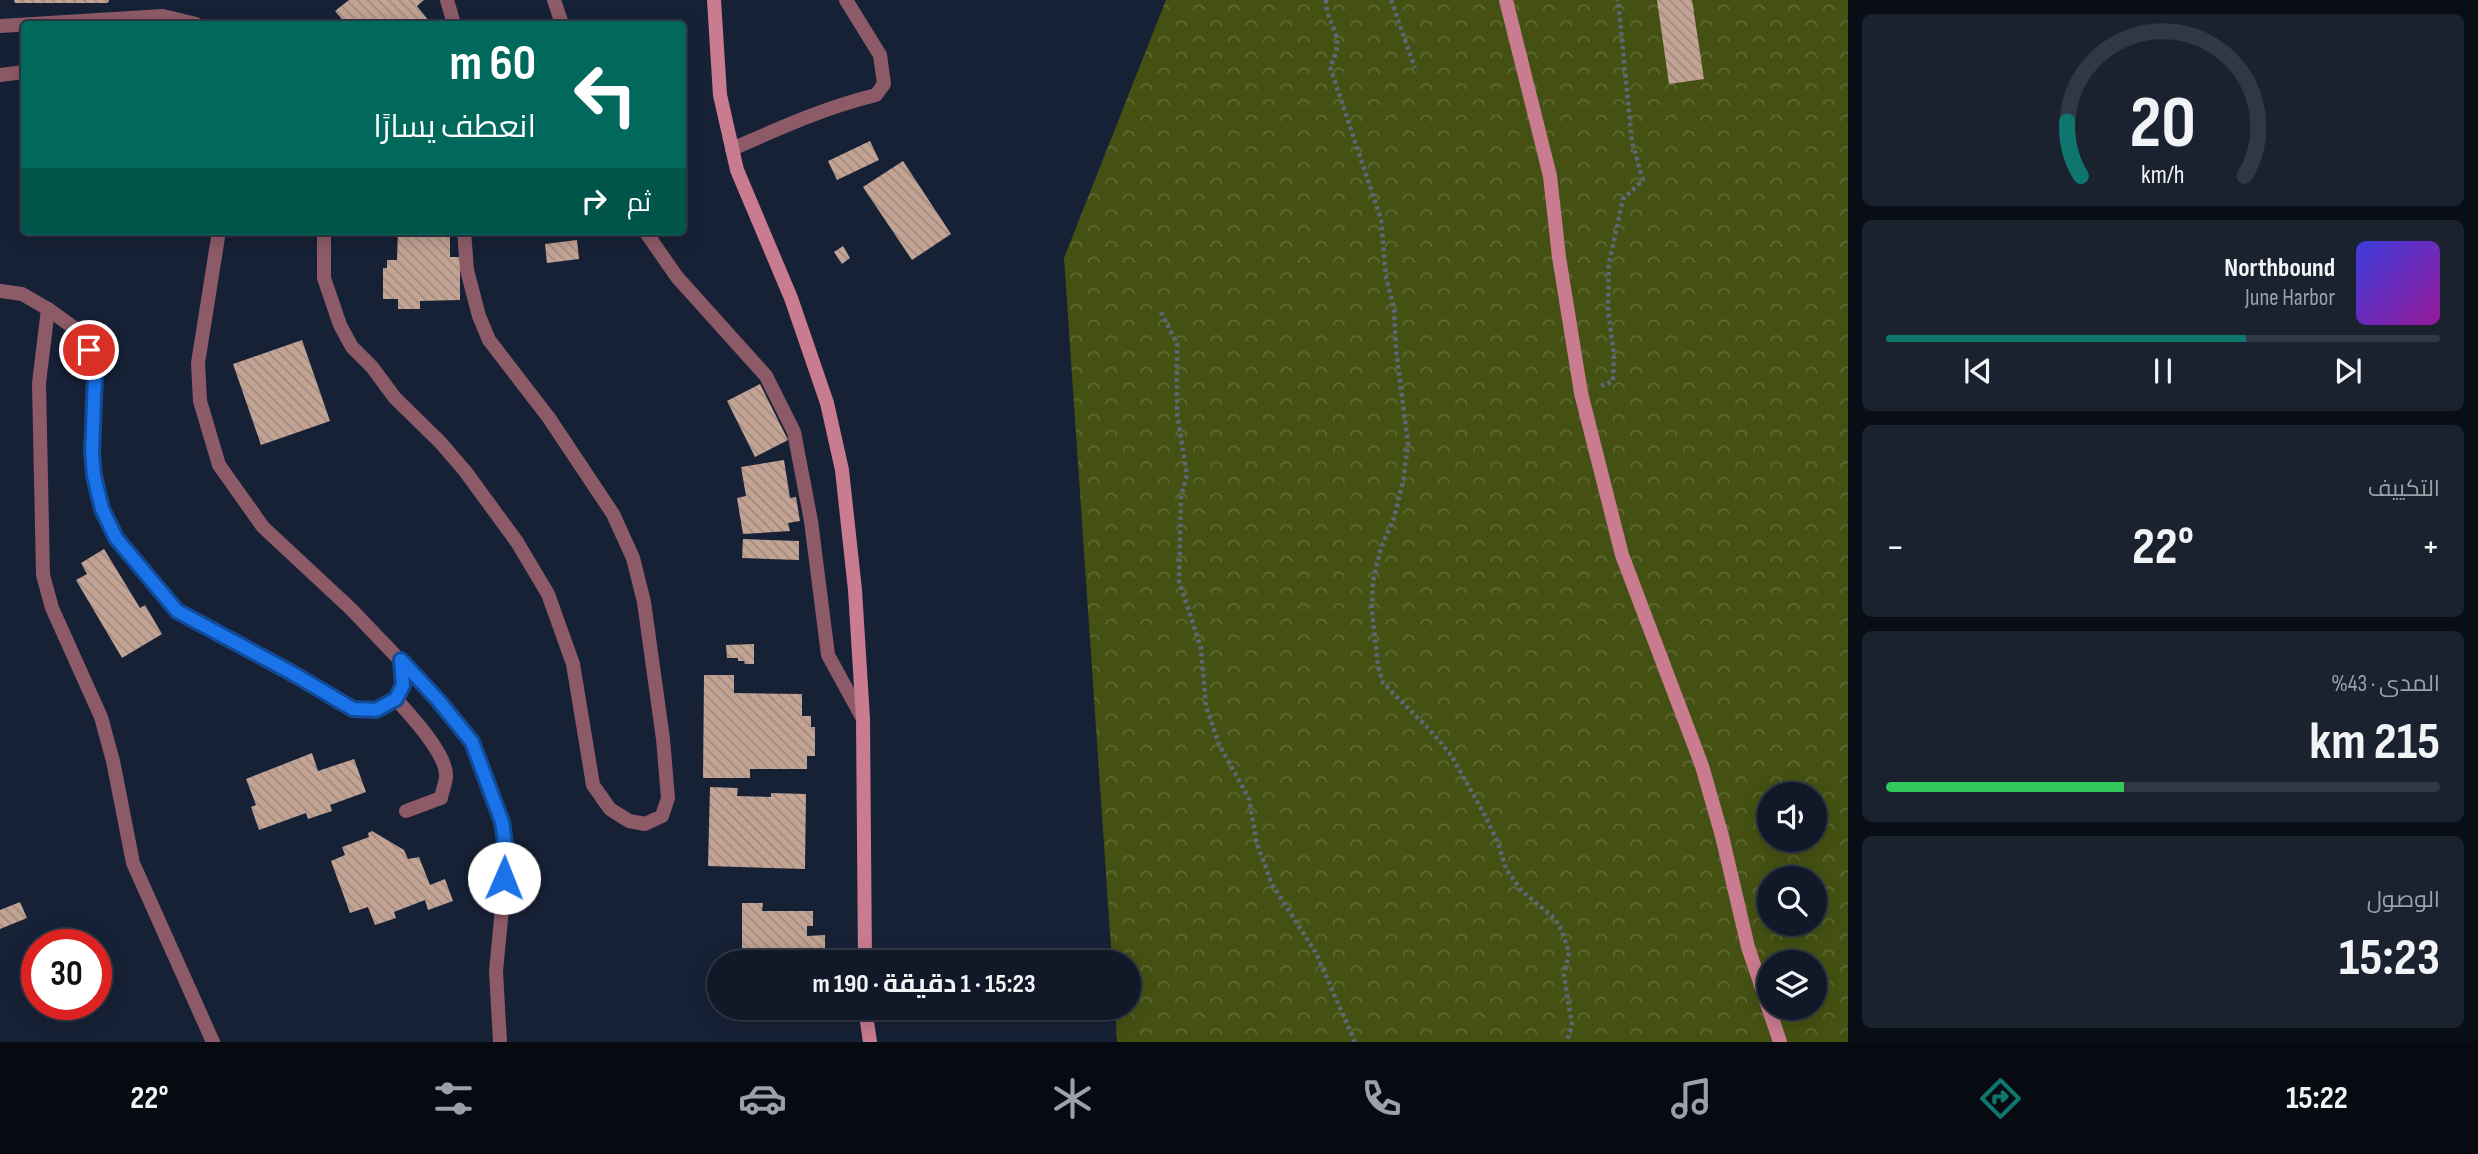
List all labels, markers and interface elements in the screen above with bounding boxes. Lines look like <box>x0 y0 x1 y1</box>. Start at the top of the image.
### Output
text: 60 m <box>449 35 536 94</box>
icon: left <box>560 49 651 140</box>
text: 20 <box>2130 80 2196 168</box>
text: انعطف يسارًا <box>373 108 536 147</box>
text: km/h <box>2141 160 2185 191</box>
icon: right <box>575 182 613 220</box>
text: ثم <box>627 188 651 219</box>
text: Northbound <box>2224 253 2335 284</box>
text: June Harbor <box>2245 284 2335 312</box>
pin <box>59 320 119 380</box>
icon: arrive <box>70 331 108 369</box>
icon: previous <box>1959 352 1997 390</box>
icon: pause <box>2144 352 2182 390</box>
icon: next <box>2329 352 2367 390</box>
text: التكييف <box>2368 475 2440 503</box>
text: 22° <box>2132 516 2194 579</box>
text: − <box>1886 525 1905 570</box>
text: + <box>2421 525 2440 570</box>
text: المدى · 43% <box>2331 670 2440 698</box>
text: 215 km <box>2309 711 2440 774</box>
map controls <box>1757 782 1827 1020</box>
button: sound <box>1757 782 1827 852</box>
position arrow <box>467 841 541 915</box>
button: search <box>1757 866 1827 936</box>
text: الوصول <box>2367 886 2440 914</box>
text: 15:23 <box>2339 927 2440 990</box>
speed limit sign: 30 <box>21 929 112 1020</box>
button: layers <box>1757 950 1827 1020</box>
text: 15:23 · 1 دقيقة · 190 m <box>812 969 1036 1000</box>
icon: filters <box>429 1074 478 1123</box>
icon: car <box>738 1074 787 1123</box>
icon: climate <box>1048 1074 1097 1123</box>
icon: phone <box>1357 1074 1406 1123</box>
icon: music <box>1667 1074 1716 1123</box>
icon: directions <box>1976 1074 2025 1123</box>
text: 22° <box>130 1079 168 1118</box>
text: 15:22 <box>2286 1079 2348 1118</box>

